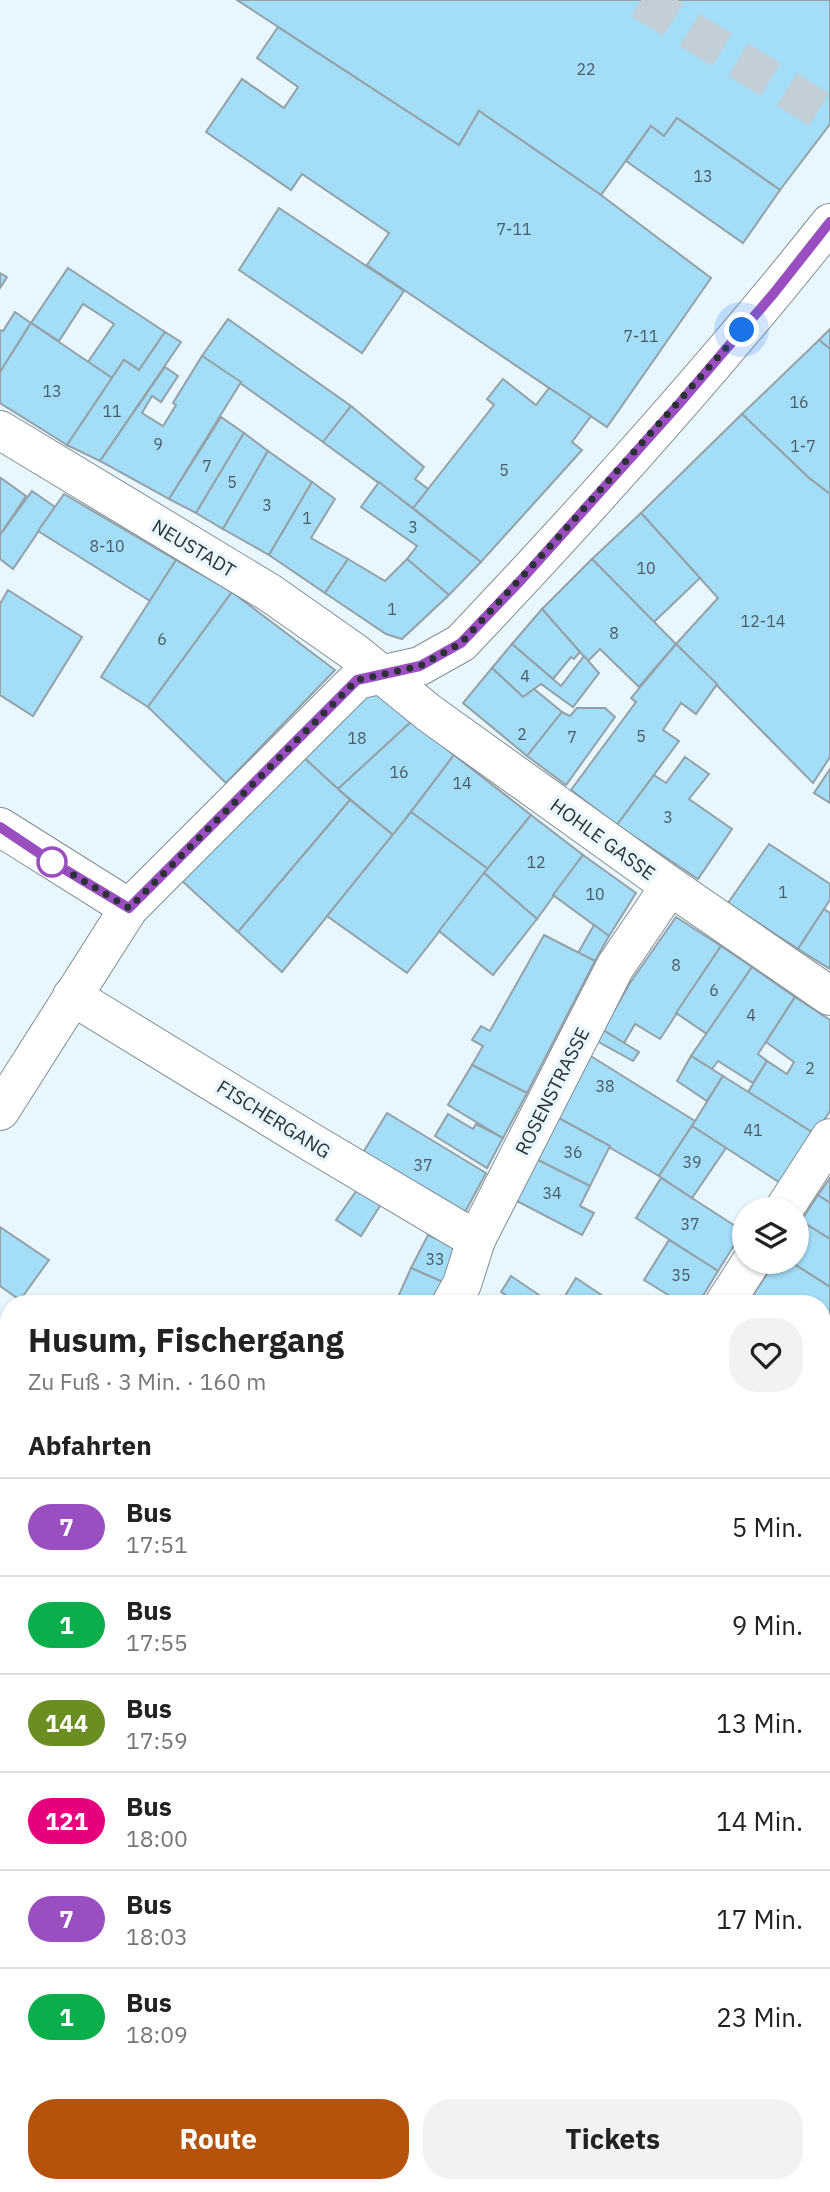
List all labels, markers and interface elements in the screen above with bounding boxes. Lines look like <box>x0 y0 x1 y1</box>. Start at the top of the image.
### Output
house number: 22 <box>576 59 596 79</box>
house number: 13 <box>693 166 713 186</box>
house number: 7-11 <box>496 219 532 239</box>
your location <box>724 312 759 347</box>
house number: 7-11 <box>623 326 659 346</box>
house number: 13 <box>42 381 62 401</box>
house number: 16 <box>789 392 809 412</box>
house number: 11 <box>102 401 122 421</box>
house number: 9 <box>153 434 163 454</box>
house number: 1-7 <box>790 436 816 456</box>
house number: 7 <box>202 456 212 476</box>
house number: 5 <box>499 460 509 480</box>
house number: 5 <box>227 472 237 492</box>
house number: 3 <box>262 495 272 515</box>
house number: 1 <box>302 508 312 528</box>
street label: NEUSTADT <box>148 514 240 582</box>
house number: 3 <box>408 517 418 537</box>
house number: 8-10 <box>89 536 125 556</box>
house number: 10 <box>636 558 656 578</box>
house number: 1 <box>387 599 397 619</box>
house number: 12-14 <box>741 611 785 631</box>
house number: 8 <box>609 623 619 643</box>
house number: 6 <box>157 629 167 649</box>
house number: 4 <box>520 666 530 686</box>
house number: 2 <box>517 724 527 744</box>
house number: 5 <box>636 726 646 746</box>
house number: 7 <box>567 727 577 747</box>
house number: 18 <box>347 728 367 748</box>
house number: 16 <box>389 762 409 782</box>
house number: 14 <box>452 773 472 793</box>
street label: HOHLE GASSE <box>546 793 660 885</box>
house number: 3 <box>663 807 673 827</box>
unlabelled marker <box>37 847 67 877</box>
house number: 12 <box>526 852 546 872</box>
house number: 1 <box>778 882 788 902</box>
house number: 10 <box>585 884 605 904</box>
house number: 8 <box>671 955 681 975</box>
house number: 6 <box>709 980 719 1000</box>
house number: 4 <box>746 1005 756 1025</box>
street label: ROSENSTRASSE <box>510 1023 594 1159</box>
house number: 2 <box>805 1058 815 1078</box>
street label: FISCHERGANG <box>213 1074 335 1164</box>
house number: 38 <box>595 1076 615 1096</box>
house number: 41 <box>743 1120 763 1140</box>
house number: 36 <box>563 1142 583 1162</box>
house number: 39 <box>682 1152 702 1172</box>
house number: 37 <box>413 1155 433 1175</box>
house number: 34 <box>542 1183 562 1203</box>
map controls <box>732 1197 809 1274</box>
button: layers <box>732 1197 809 1274</box>
house number: 37 <box>680 1214 700 1234</box>
house number: 33 <box>425 1249 445 1269</box>
house number: 35 <box>671 1265 691 1285</box>
text: Husum, Fischergang <box>28 1318 344 1361</box>
button: heart <box>729 1318 803 1392</box>
text: Zu Fuß · 3 Min. · 160 m <box>28 1366 266 1396</box>
text: Abfahrten <box>28 1428 152 1462</box>
text: Bus <box>126 1495 172 1529</box>
text: 5 Min. <box>732 1510 803 1544</box>
text: 7 <box>59 1511 74 1543</box>
text: 17:51 <box>126 1529 188 1559</box>
text: Bus <box>126 1593 172 1627</box>
text: 9 Min. <box>732 1608 803 1642</box>
text: 1 <box>59 1609 74 1641</box>
text: 17:55 <box>126 1627 188 1657</box>
text: Bus <box>126 1691 172 1725</box>
text: 13 Min. <box>716 1706 803 1740</box>
text: 144 <box>45 1707 88 1739</box>
text: 17:59 <box>126 1725 188 1755</box>
text: Bus <box>126 1789 172 1823</box>
text: 14 Min. <box>716 1804 803 1838</box>
text: 121 <box>45 1805 88 1837</box>
text: 18:00 <box>126 1823 188 1853</box>
text: Bus <box>126 1887 172 1921</box>
text: 17 Min. <box>716 1902 803 1936</box>
text: 7 <box>59 1903 74 1935</box>
text: 18:03 <box>126 1921 188 1951</box>
text: Bus <box>126 1985 172 2019</box>
text: 23 Min. <box>716 2000 803 2034</box>
text: 1 <box>59 2001 74 2033</box>
text: 18:09 <box>126 2019 188 2049</box>
button: Route <box>28 2099 409 2179</box>
button: Tickets <box>423 2099 803 2179</box>

